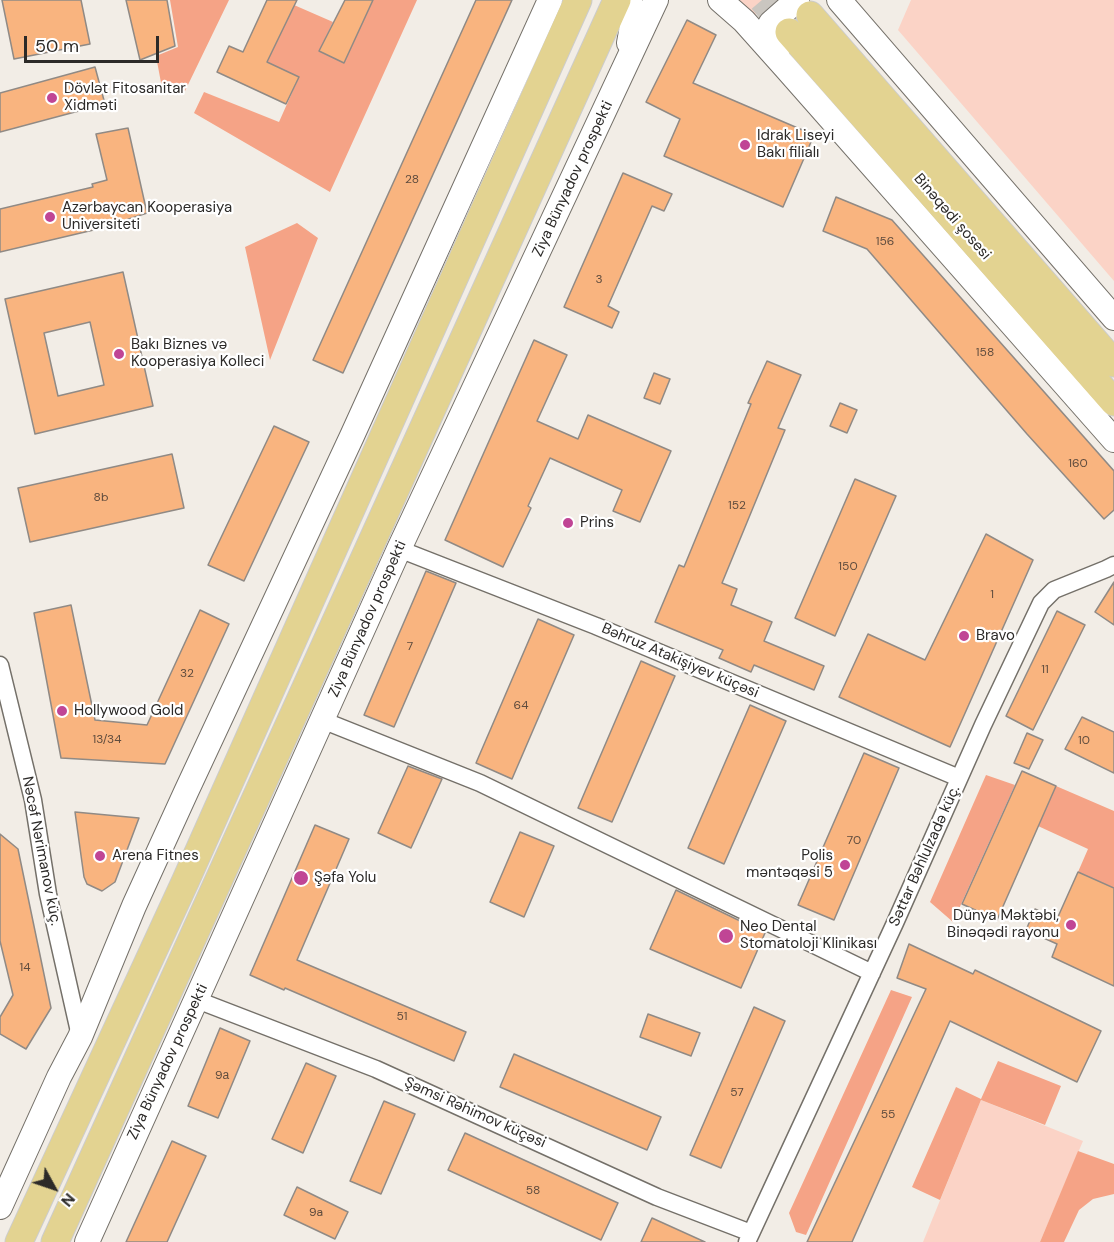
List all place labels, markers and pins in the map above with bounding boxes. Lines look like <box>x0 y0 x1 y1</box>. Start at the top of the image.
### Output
place label: Dövlət Fitosanitar Xidməti <box>64 80 186 115</box>
marker: Dövlət Fitosanitar Xidməti <box>45 91 59 105</box>
place label: Idrak Liseyi Bakı filialı <box>757 127 834 162</box>
marker: Idrak Liseyi Bakı filialı <box>738 138 752 152</box>
place label: Azərbaycan Kooperasiya Universiteti <box>62 199 232 234</box>
marker: Azərbaycan Kooperasiya Universiteti <box>43 210 57 224</box>
place label: Bakı Biznes və Kooperasiya Kolleci <box>131 336 264 371</box>
marker: Bakı Biznes və Kooperasiya Kolleci <box>112 347 126 361</box>
place label: Prins <box>580 514 614 532</box>
marker: Prins <box>561 516 575 530</box>
place label: Bravo <box>976 627 1015 645</box>
marker: Bravo <box>957 629 971 643</box>
place label: Hollywood Gold <box>74 702 183 720</box>
marker: Hollywood Gold <box>55 704 69 718</box>
place label: Arena Fitnes <box>112 847 199 865</box>
place label: Polis məntəqəsi 5 <box>746 847 833 882</box>
marker: Arena Fitnes <box>93 849 107 863</box>
marker: Polis məntəqəsi 5 <box>838 858 852 872</box>
marker: Şəfa Yolu <box>292 869 310 887</box>
place label: Şəfa Yolu <box>314 869 376 887</box>
place label: Dünya Məktəbi, Binəqədi rayonu <box>947 907 1059 942</box>
place label: Neo Dental Stomatoloji Klinikası <box>740 918 877 953</box>
marker: Dünya Məktəbi, Binəqədi rayonu <box>1064 918 1078 932</box>
marker: Neo Dental Stomatoloji Klinikası <box>717 927 735 945</box>

